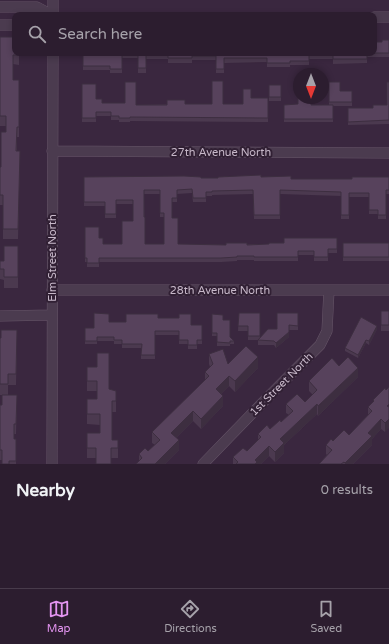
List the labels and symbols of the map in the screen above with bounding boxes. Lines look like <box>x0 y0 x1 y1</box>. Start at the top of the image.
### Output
north arrow <box>293 68 329 104</box>
street label: 27th Avenue North <box>171 146 271 159</box>
street label: Elm Street North <box>46 214 59 302</box>
street label: 28th Avenue North <box>170 284 270 297</box>
street label: 1st Street North <box>247 350 316 419</box>

